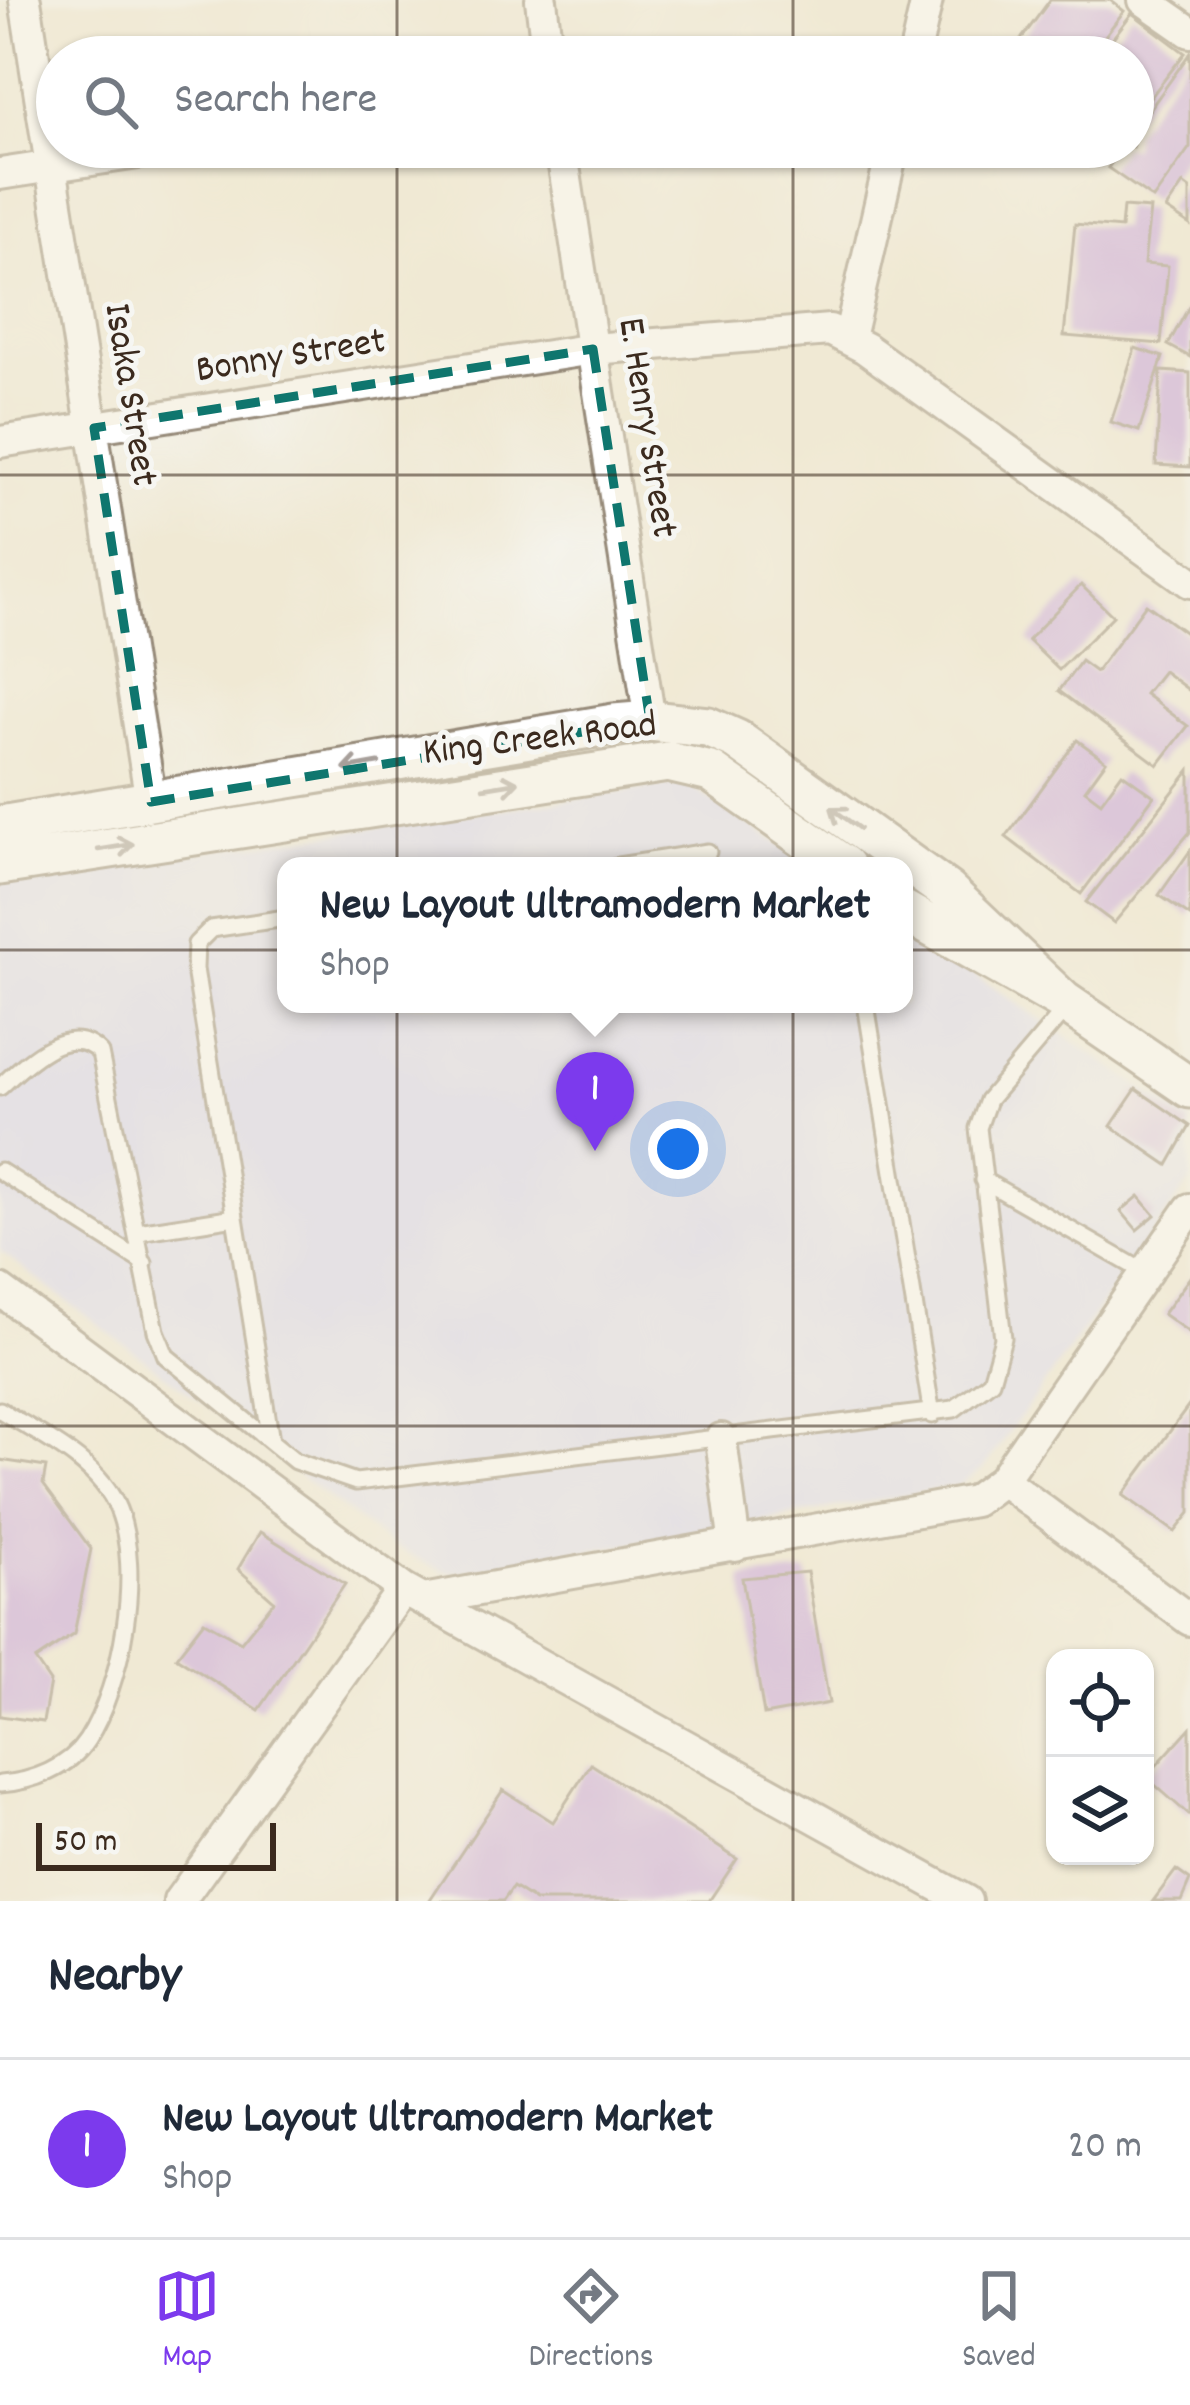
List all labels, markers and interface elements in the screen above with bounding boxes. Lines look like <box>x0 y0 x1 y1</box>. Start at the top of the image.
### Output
search box <box>36 36 1154 168</box>
icon: search <box>78 69 144 135</box>
text: Search here <box>174 70 377 134</box>
street label: Isaka Street <box>86 299 170 491</box>
street label: E. Henry Street <box>600 314 690 542</box>
street label: Bonny Street <box>192 316 390 400</box>
street label: King Creek Road <box>420 699 660 783</box>
one-way arrow <box>342 755 381 778</box>
one-way arrow <box>480 773 519 796</box>
one-way arrow <box>829 805 862 831</box>
one-way arrow <box>95 834 134 857</box>
popup <box>277 857 913 1013</box>
text: New Layout Ultramodern Market <box>320 876 870 940</box>
text: Shop <box>320 940 390 995</box>
pin: 1 <box>556 1052 634 1151</box>
your location <box>648 1119 708 1179</box>
map controls <box>1046 1649 1154 1865</box>
button: locate <box>1046 1649 1154 1757</box>
button: layers <box>1046 1757 1154 1865</box>
scale bar <box>36 1817 276 1870</box>
text: 50 m <box>54 1820 118 1867</box>
text: Nearby <box>48 1943 181 2015</box>
text: New Layout Ultramodern Market <box>162 2089 713 2153</box>
text: 1 <box>83 2121 91 2176</box>
text: 20 m <box>1068 2121 1142 2176</box>
text: Shop <box>162 2153 232 2208</box>
tab: Map <box>154 2263 220 2382</box>
tab: Directions <box>529 2263 654 2382</box>
tab: Saved <box>962 2263 1036 2382</box>

